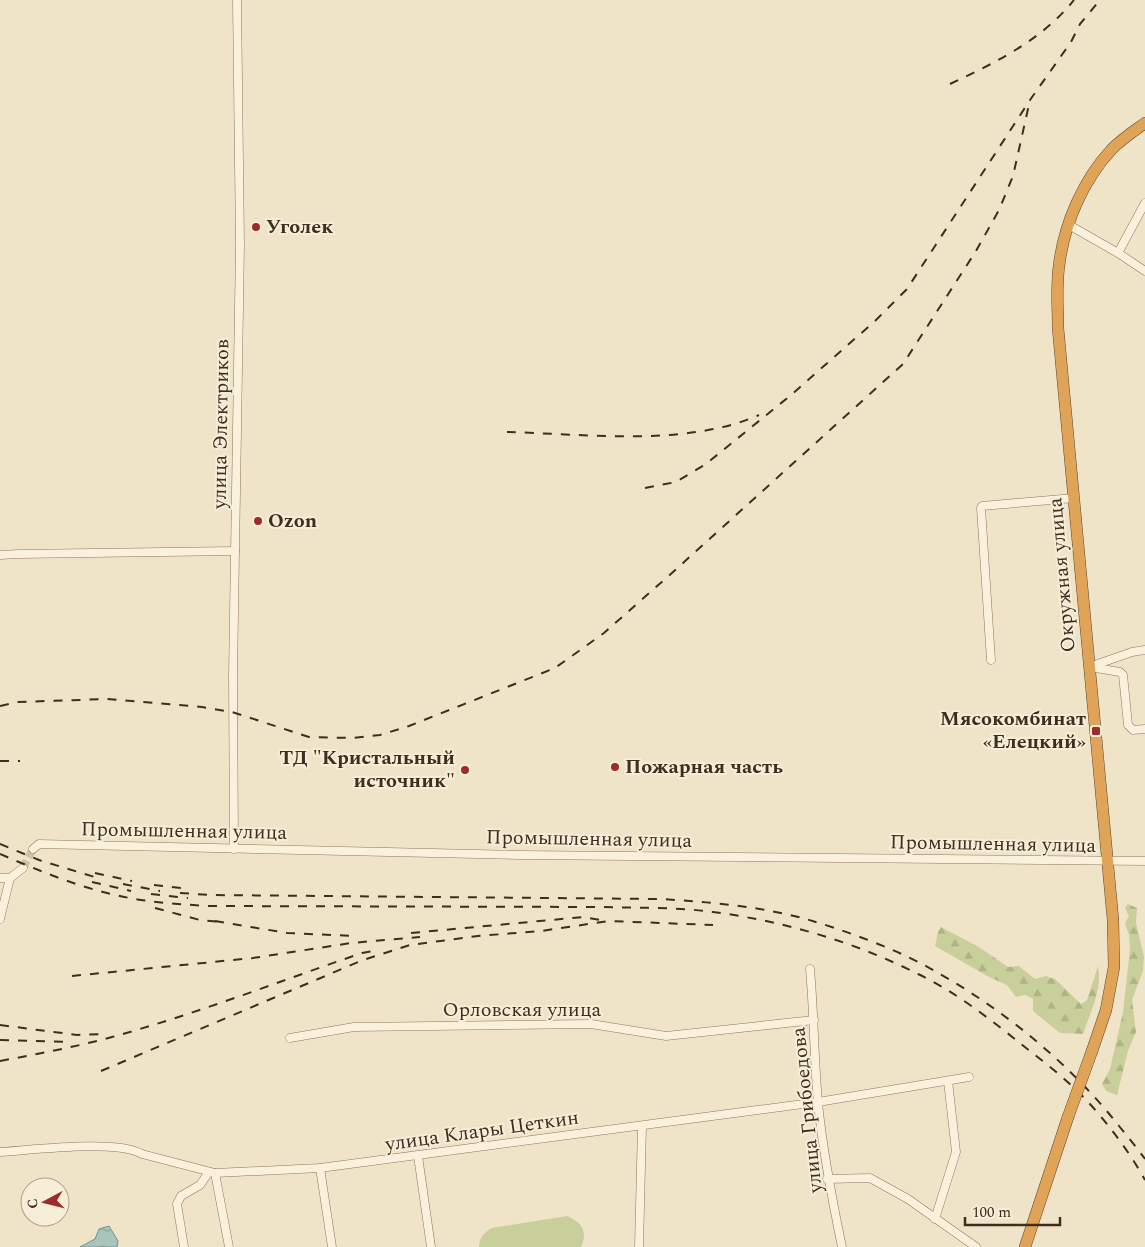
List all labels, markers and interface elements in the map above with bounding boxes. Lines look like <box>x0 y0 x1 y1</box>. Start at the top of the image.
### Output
place label: Уголек <box>266 212 333 242</box>
marker: Уголек <box>250 221 262 233</box>
street label: улица Электриков <box>205 339 237 510</box>
street label: Окружная улица <box>1040 496 1084 654</box>
place label: Ozon <box>268 506 317 536</box>
marker: Ozon <box>252 515 264 527</box>
place label: Мясокомбинат «Елецкий» <box>940 704 1086 757</box>
marker: Мясокомбинат «Елецкий» <box>1090 725 1102 737</box>
place label: ТД "Кристальный источник" <box>279 743 455 796</box>
place label: Пожарная часть <box>625 752 783 782</box>
marker: Пожарная часть <box>609 761 621 773</box>
marker: ТД "Кристальный источник" <box>459 764 471 776</box>
street label: Промышленная улица <box>81 814 288 848</box>
street label: Промышленная улица <box>486 822 693 856</box>
street label: Промышленная улица <box>890 827 1097 861</box>
street label: Орловская улица <box>443 995 602 1025</box>
street label: улица Грибоедова <box>783 1025 831 1195</box>
street label: улица Клары Цеткин <box>382 1103 581 1160</box>
north arrow <box>20 1177 70 1227</box>
scale bar <box>965 1194 1060 1226</box>
text: С <box>22 1197 44 1210</box>
text: 100 m <box>972 1201 1011 1224</box>

